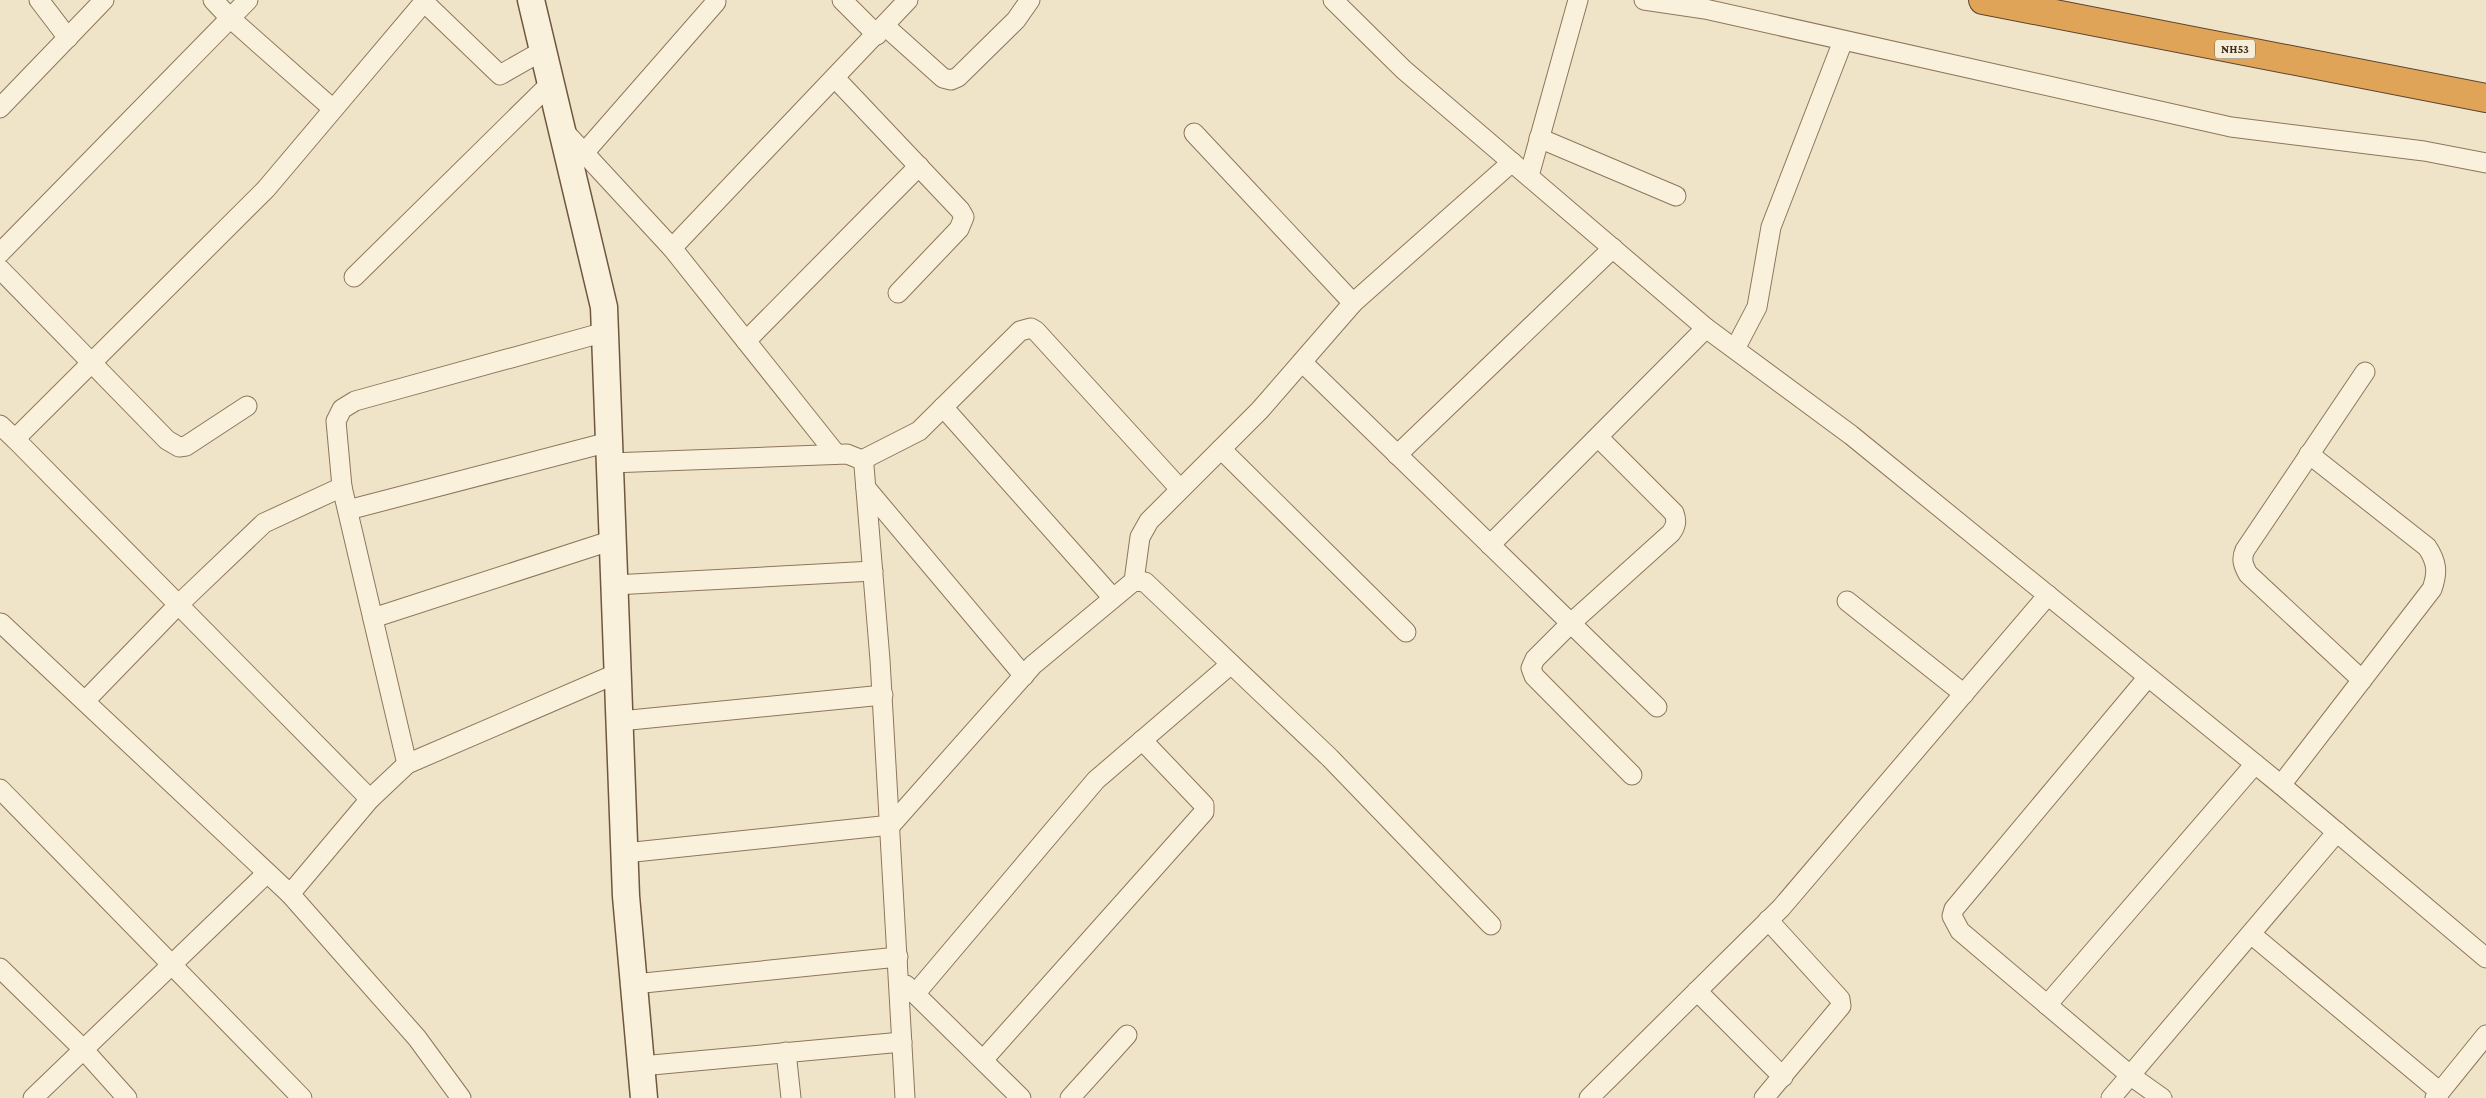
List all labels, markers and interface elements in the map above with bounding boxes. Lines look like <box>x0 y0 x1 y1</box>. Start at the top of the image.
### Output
road number: NH53 <box>2215 40 2255 59</box>

